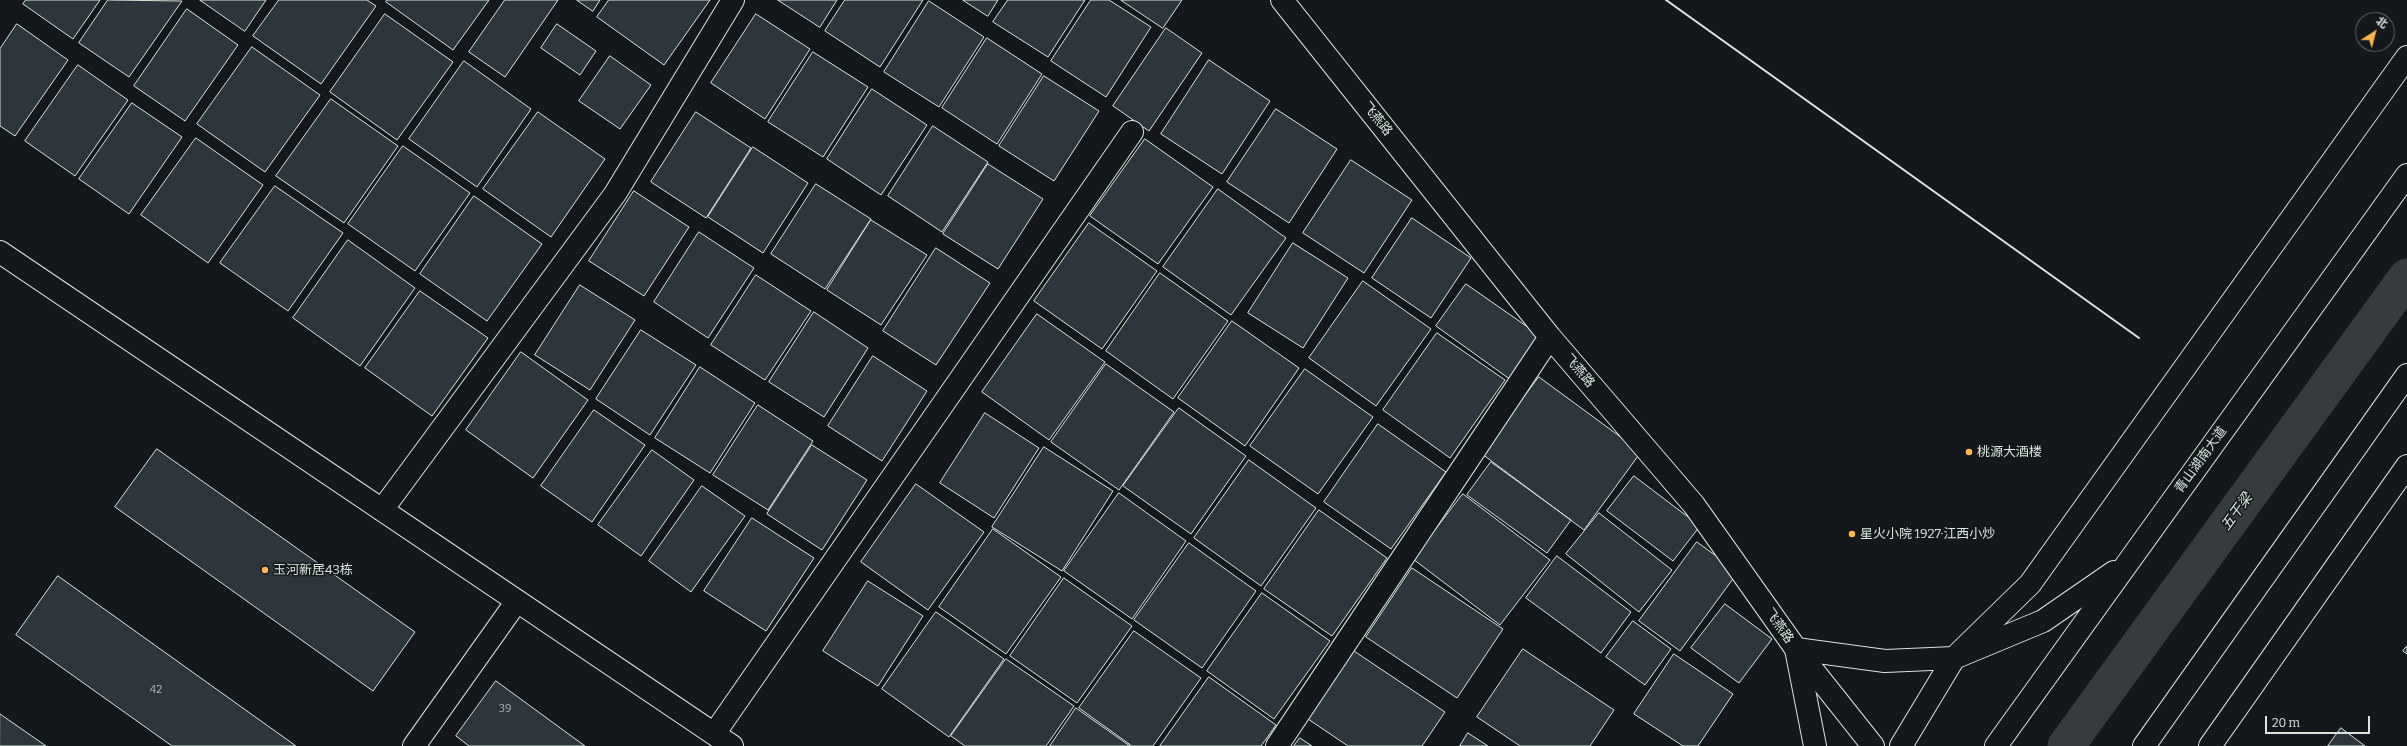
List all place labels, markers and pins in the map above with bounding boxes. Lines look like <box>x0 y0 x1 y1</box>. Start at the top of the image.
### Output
place label: 桃源大酒楼 <box>1977 444 2042 460</box>
marker: 桃源大酒楼 <box>1964 447 1974 457</box>
place label: 星火小院 1927·江西小炒 <box>1860 526 1995 542</box>
marker: 星火小院 1927·江西小炒 <box>1847 529 1857 539</box>
place label: 玉河新居43栋 <box>273 562 353 578</box>
marker: 玉河新居43栋 <box>260 565 270 575</box>

